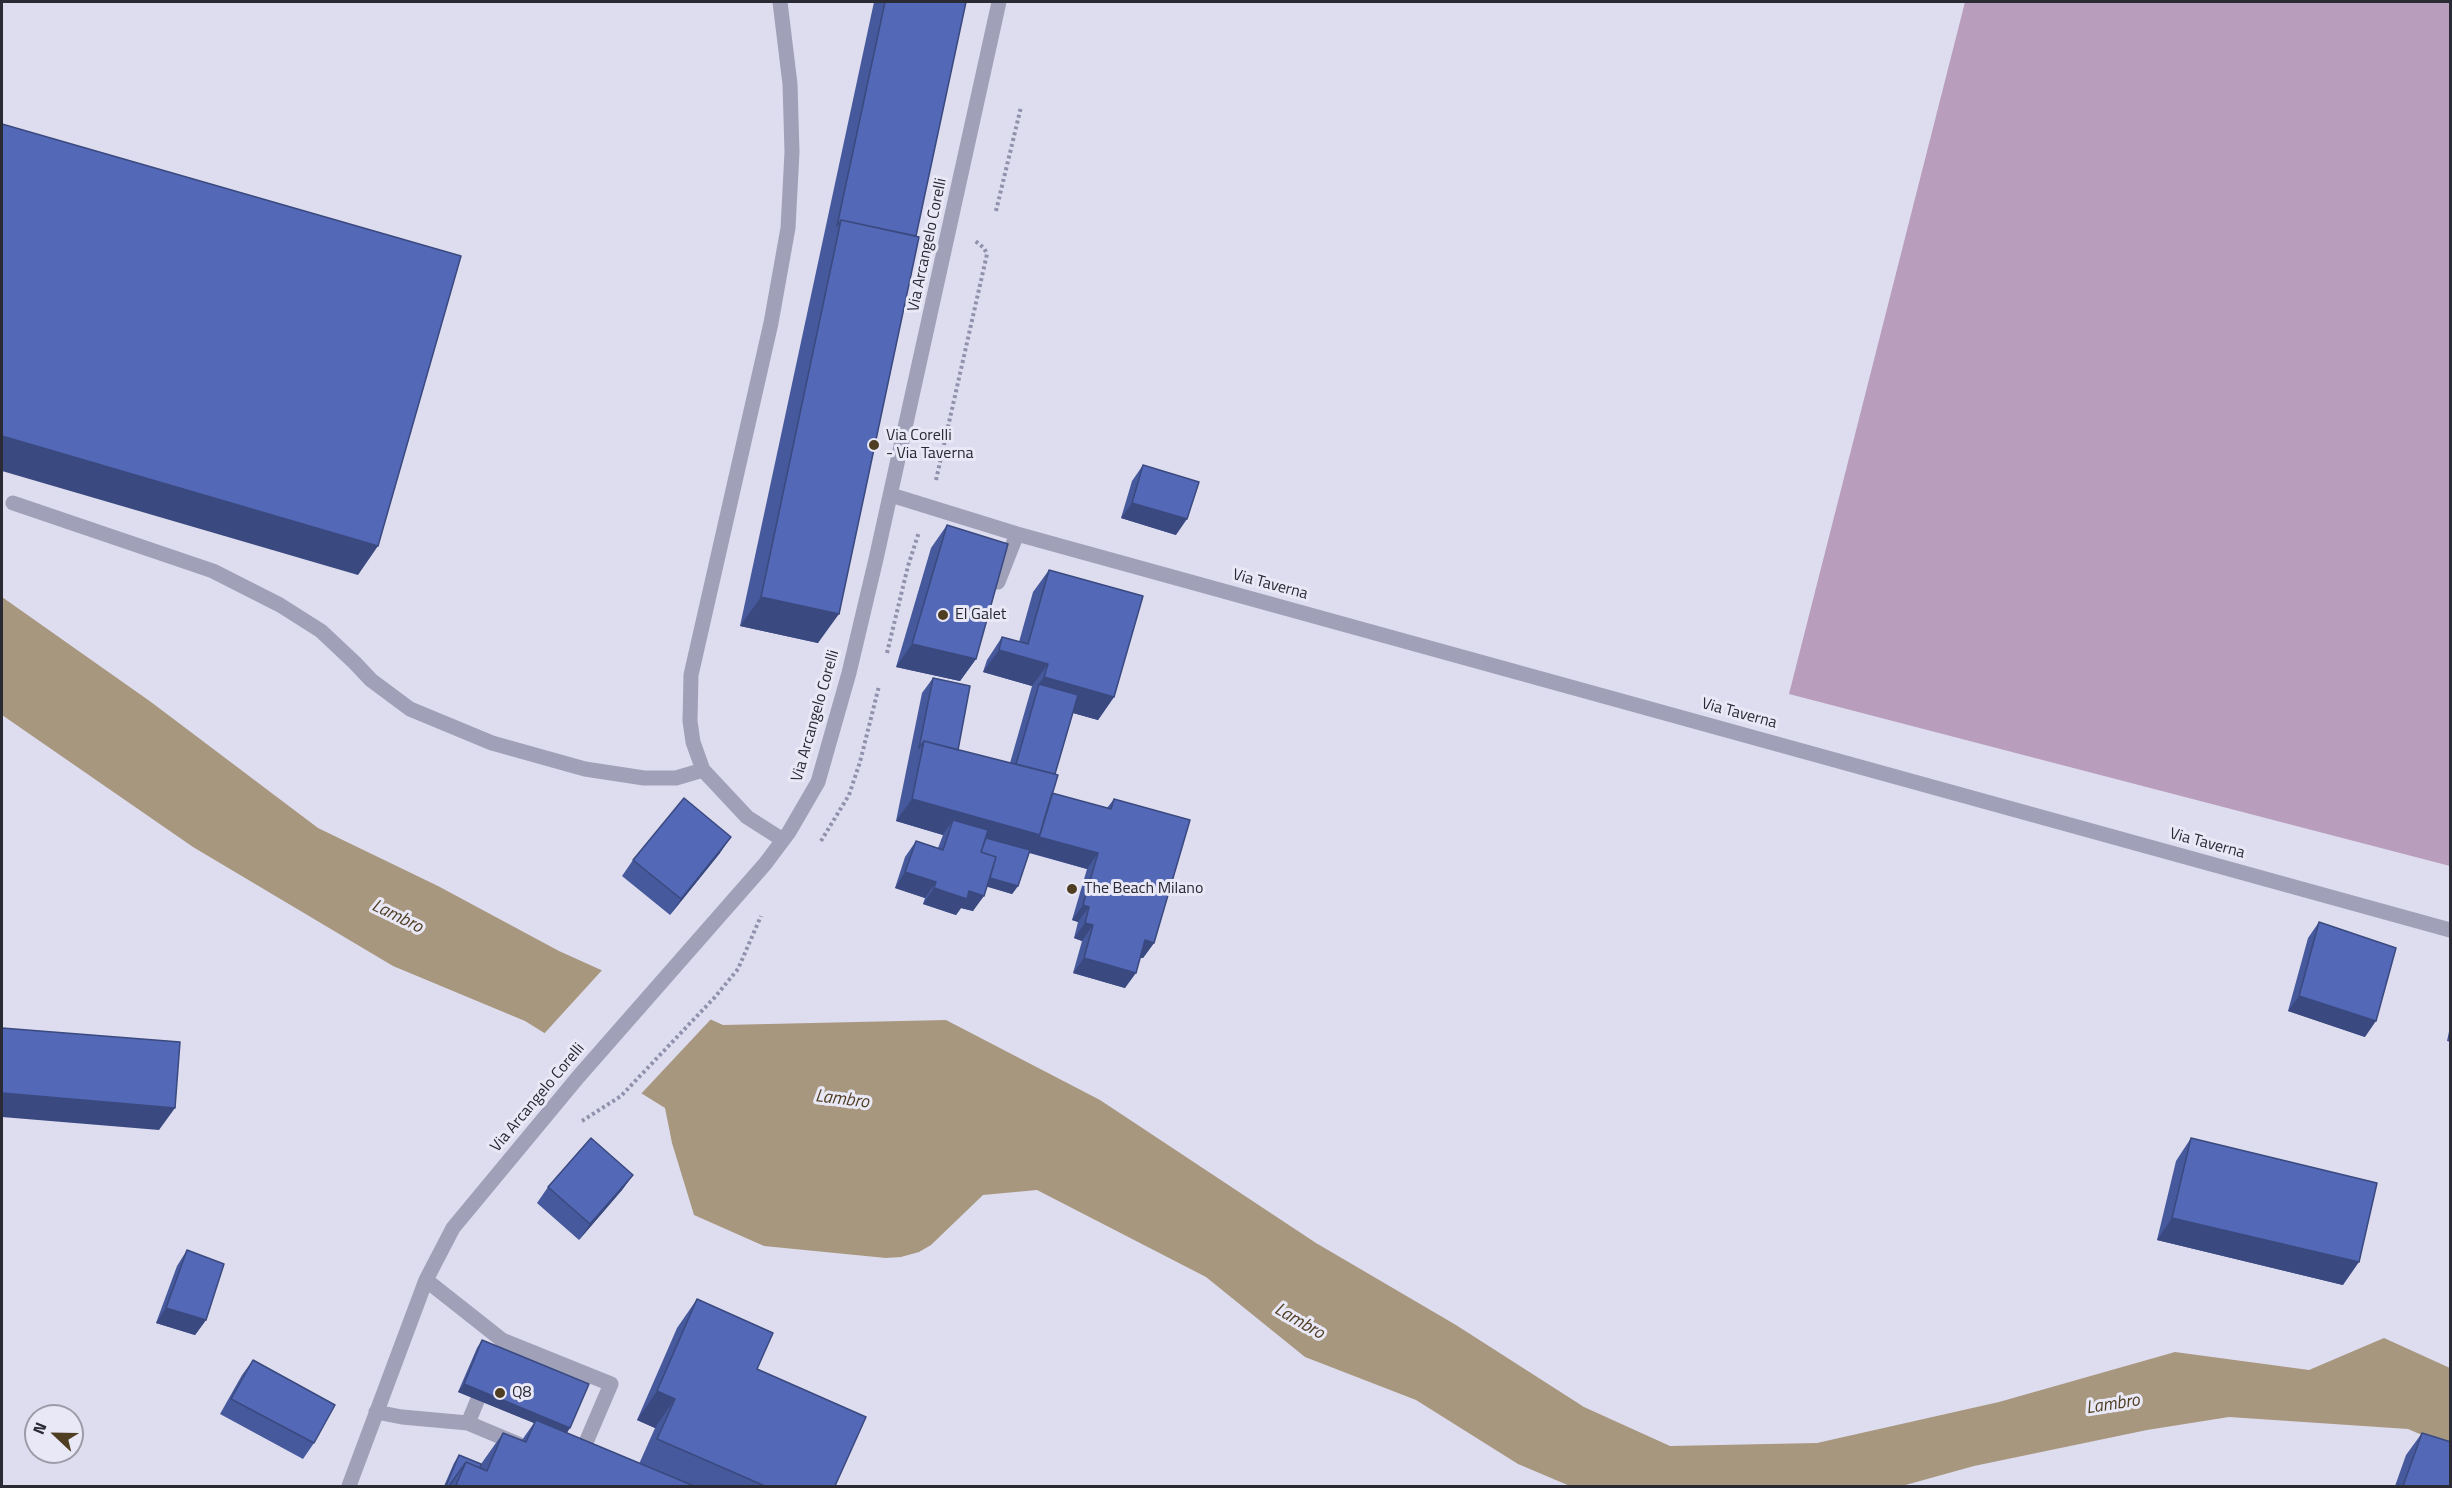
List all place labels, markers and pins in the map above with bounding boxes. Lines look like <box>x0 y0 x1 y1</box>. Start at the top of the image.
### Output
place label: Via Corelli - Via Taverna <box>886 426 974 464</box>
marker: Via Corelli - Via Taverna <box>867 438 881 452</box>
place label: El Galet <box>955 605 1006 625</box>
marker: El Galet <box>936 608 950 622</box>
place label: The Beach Milano <box>1084 879 1203 899</box>
marker: The Beach Milano <box>1065 882 1079 896</box>
place label: Q8 <box>512 1383 532 1403</box>
marker: Q8 <box>493 1386 507 1400</box>

